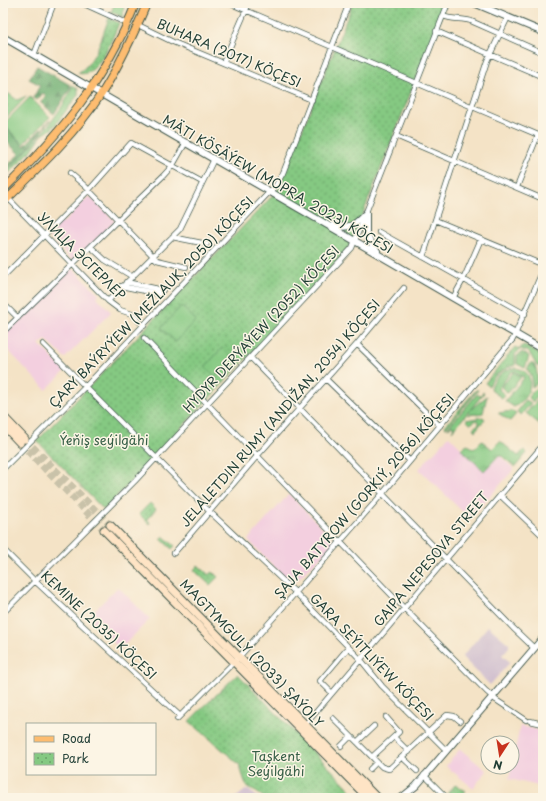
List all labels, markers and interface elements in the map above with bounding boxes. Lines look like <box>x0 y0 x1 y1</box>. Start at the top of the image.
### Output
street label: BUHARA (2017) KÖÇESI <box>154 14 304 92</box>
street label: MÄTI KÖSÄÝEW (MOPRA, 2023) KÖÇESI <box>160 110 397 258</box>
street label: ÇARY BAÝRYÝEW (MEŽLAUK, 2050) KÖÇESI <box>44 192 257 412</box>
street label: УЛИЦА ЭСГЕРЛЕР <box>34 207 131 304</box>
street label: HYDYR DERÝAÝEW (2052) KÖÇESI <box>178 241 343 416</box>
street label: JELALETDIN RUMY (ANDIŽAN, 2054) KÖÇESI <box>175 295 384 531</box>
street label: ŞAJA BATYROW (GORKIÝ, 2056) KÖÇESI <box>269 389 458 602</box>
park label: Ýeňiş seýilgähi <box>59 430 149 449</box>
street label: GAIPA NEPESOVA STREET <box>369 487 493 630</box>
street label: KEMINE (2035) KÖÇESI <box>37 566 161 683</box>
street label: MAGTYMGULY (2033) ŞAÝOLY <box>176 574 329 731</box>
street label: GARA SEÝITLIÝEW KÖÇESI <box>306 589 438 725</box>
legend <box>26 723 156 775</box>
text: Road <box>62 729 91 747</box>
north arrow <box>480 735 520 775</box>
park label: Taşkent Seýilgähi <box>248 746 304 780</box>
text: Park <box>62 749 89 767</box>
text: N <box>492 756 504 774</box>

